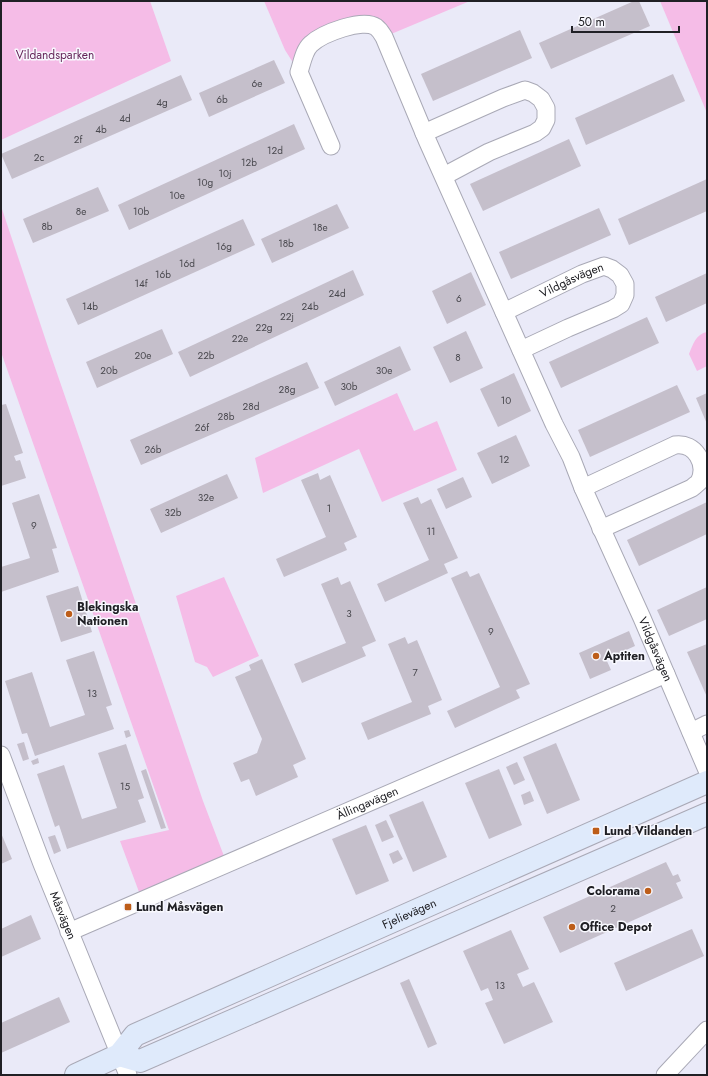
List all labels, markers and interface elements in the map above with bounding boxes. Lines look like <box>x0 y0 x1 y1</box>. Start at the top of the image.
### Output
scale bar <box>572 8 679 34</box>
text: 50 m <box>578 13 605 31</box>
park label: Vildandsparken <box>16 46 94 64</box>
house number: 6e <box>252 76 262 91</box>
house number: 6b <box>216 92 228 107</box>
house number: 4g <box>156 95 168 110</box>
house number: 4d <box>119 111 131 126</box>
house number: 4b <box>95 122 107 137</box>
house number: 2f <box>74 132 83 147</box>
house number: 12d <box>267 143 283 158</box>
house number: 2c <box>34 150 44 165</box>
house number: 12b <box>241 155 257 170</box>
house number: 10j <box>219 166 232 181</box>
house number: 10g <box>197 175 213 190</box>
house number: 10e <box>169 188 185 203</box>
house number: 8e <box>76 204 86 219</box>
house number: 10b <box>133 204 149 219</box>
house number: 8b <box>41 219 53 234</box>
house number: 18e <box>312 220 328 235</box>
house number: 18b <box>278 236 294 251</box>
house number: 16g <box>216 239 232 254</box>
house number: 16d <box>179 256 195 271</box>
street label: Vildgåsvägen <box>537 258 606 302</box>
house number: 16b <box>155 267 171 282</box>
house number: 14f <box>134 276 149 291</box>
house number: 24d <box>328 286 346 301</box>
house number: 6 <box>456 291 462 306</box>
house number: 14b <box>82 299 98 314</box>
house number: 24b <box>301 299 319 314</box>
house number: 22j <box>280 309 294 324</box>
house number: 22g <box>255 320 273 335</box>
house number: 22e <box>232 331 248 346</box>
house number: 20e <box>135 348 151 363</box>
house number: 22b <box>197 348 215 363</box>
house number: 8 <box>455 350 461 365</box>
house number: 20b <box>100 363 118 378</box>
house number: 30e <box>376 363 392 378</box>
house number: 30b <box>340 379 358 394</box>
house number: 28g <box>279 382 295 397</box>
house number: 10 <box>501 393 511 408</box>
house number: 28d <box>243 399 259 414</box>
house number: 28b <box>218 409 235 424</box>
house number: 26f <box>195 420 210 435</box>
house number: 26b <box>144 442 162 457</box>
house number: 12 <box>499 452 509 467</box>
house number: 32e <box>198 490 214 505</box>
house number: 1 <box>327 501 331 516</box>
house number: 32b <box>165 505 182 520</box>
house number: 9 <box>31 518 37 533</box>
house number: 11 <box>427 524 436 539</box>
place label: Blekingska Nationen <box>77 598 138 630</box>
house number: 3 <box>346 606 352 621</box>
marker: Blekingska Nationen <box>64 609 74 619</box>
street label: Vildgåsvägen <box>634 614 677 684</box>
house number: 9 <box>488 624 494 639</box>
place label: Aptiten <box>603 647 645 665</box>
marker: Aptiten <box>591 651 601 661</box>
house number: 7 <box>412 665 418 680</box>
house number: 13 <box>87 686 98 701</box>
house number: 15 <box>120 779 130 794</box>
street label: Ällingavägen <box>334 782 401 824</box>
place label: Lund Vildanden <box>604 822 692 840</box>
marker: Lund Vildanden <box>591 826 601 836</box>
place label: Colorama <box>586 882 640 900</box>
marker: Colorama <box>643 886 653 896</box>
street label: Måsvägen <box>45 889 81 942</box>
street label: Fjelievägen <box>379 894 439 934</box>
place label: Lund Måsvägen <box>136 898 224 916</box>
house number: 2 <box>610 901 616 916</box>
marker: Lund Måsvägen <box>123 902 133 912</box>
place label: Office Depot <box>580 918 652 936</box>
marker: Office Depot <box>567 922 577 932</box>
house number: 13 <box>495 978 506 993</box>

